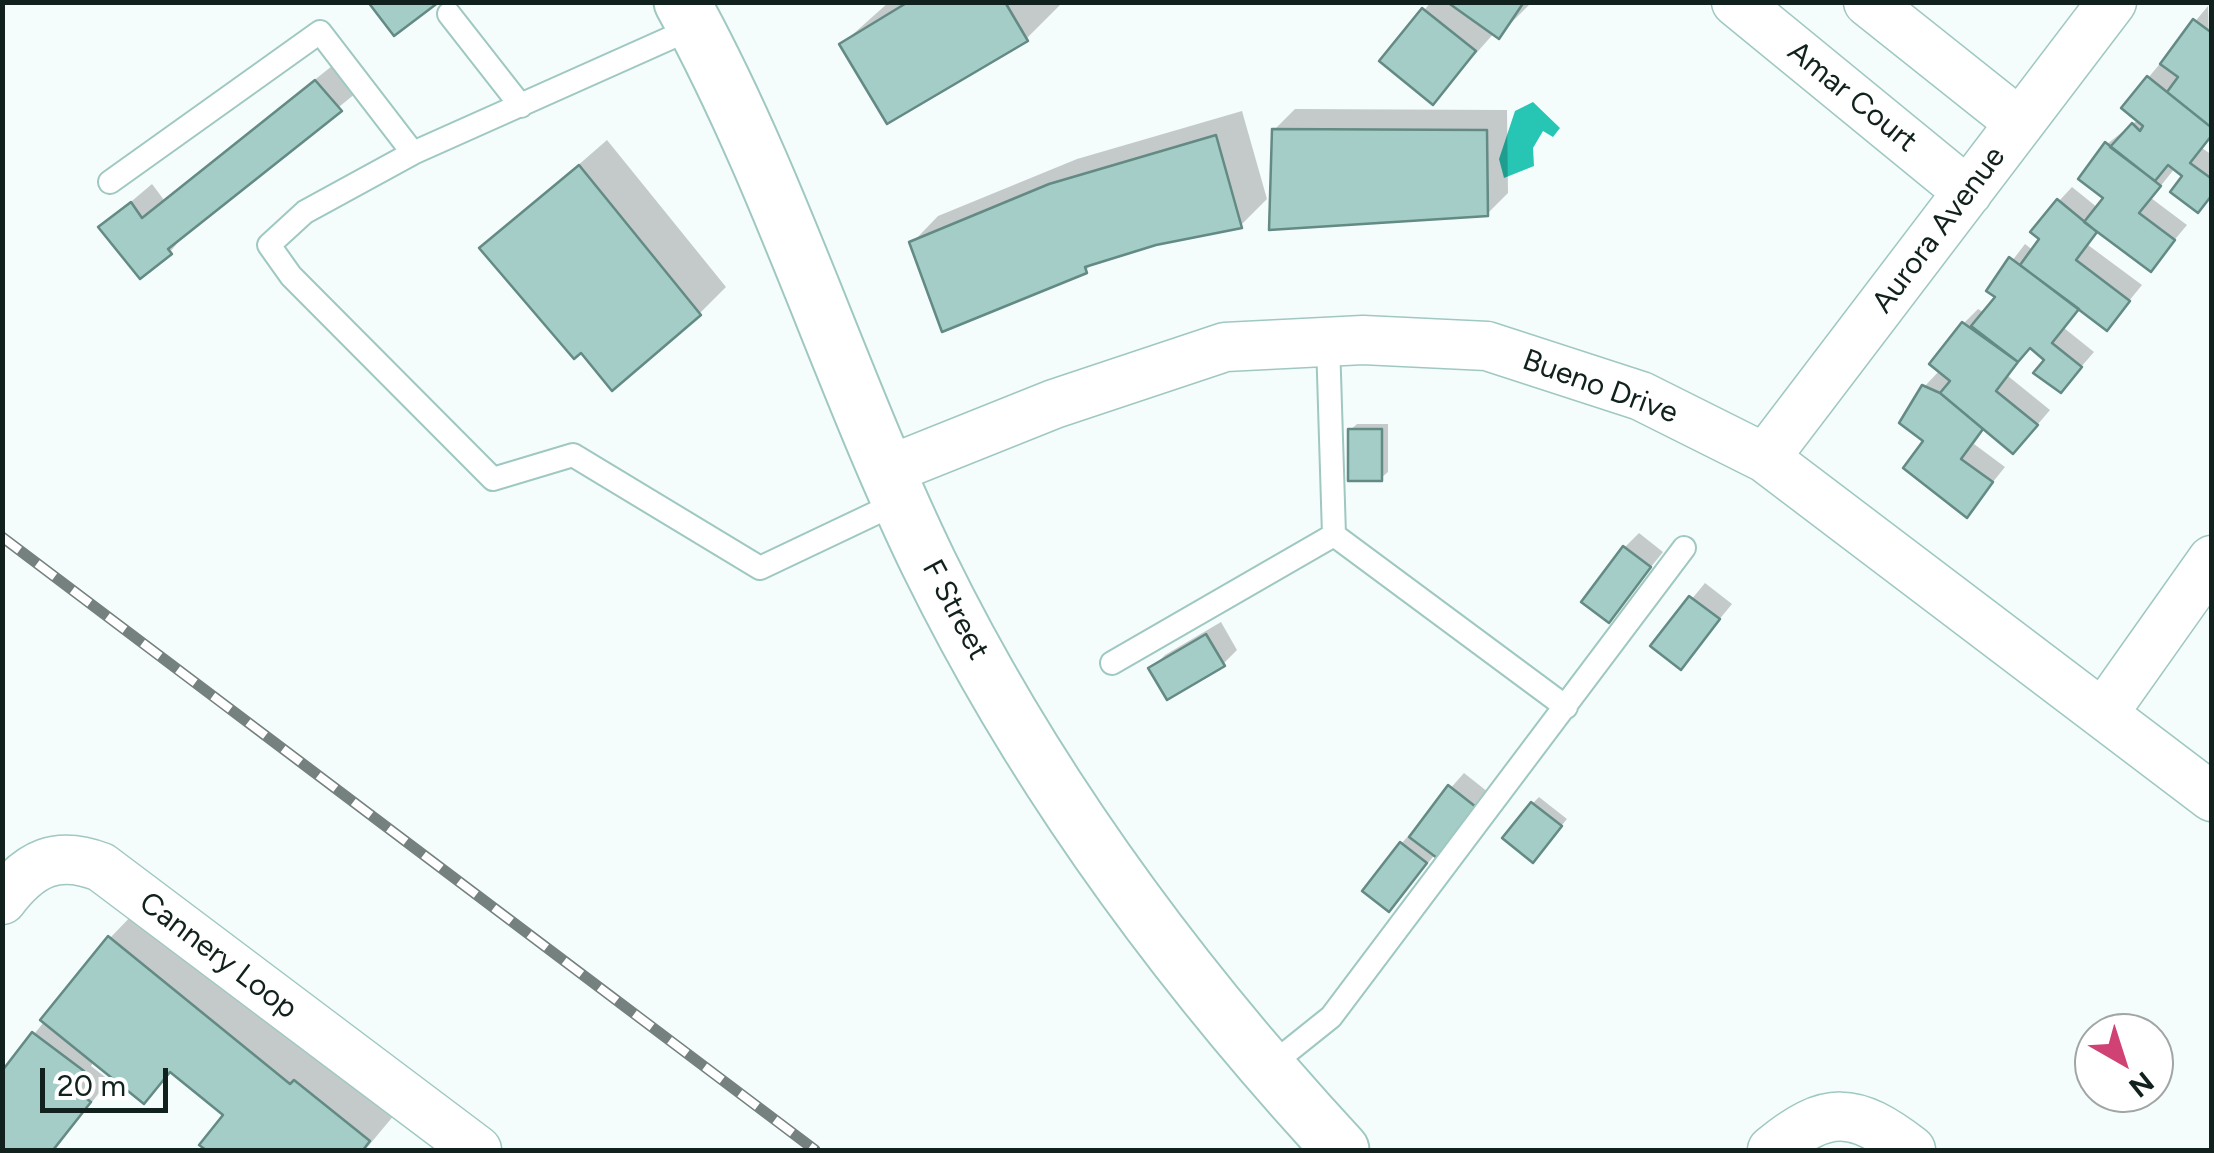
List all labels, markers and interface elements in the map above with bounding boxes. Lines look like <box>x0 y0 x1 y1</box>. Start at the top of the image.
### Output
street label: Amar Court <box>1780 34 1924 160</box>
street label: Aurora Avenue <box>1865 140 2013 320</box>
street label: Bueno Drive <box>1518 342 1682 432</box>
street label: F Street <box>914 554 996 666</box>
street label: Cannery Loop <box>132 885 304 1027</box>
north arrow <box>2074 1013 2174 1113</box>
scale bar <box>45 1048 172 1110</box>
text: N <box>2123 1065 2161 1105</box>
text: 20 m <box>57 1067 126 1104</box>

